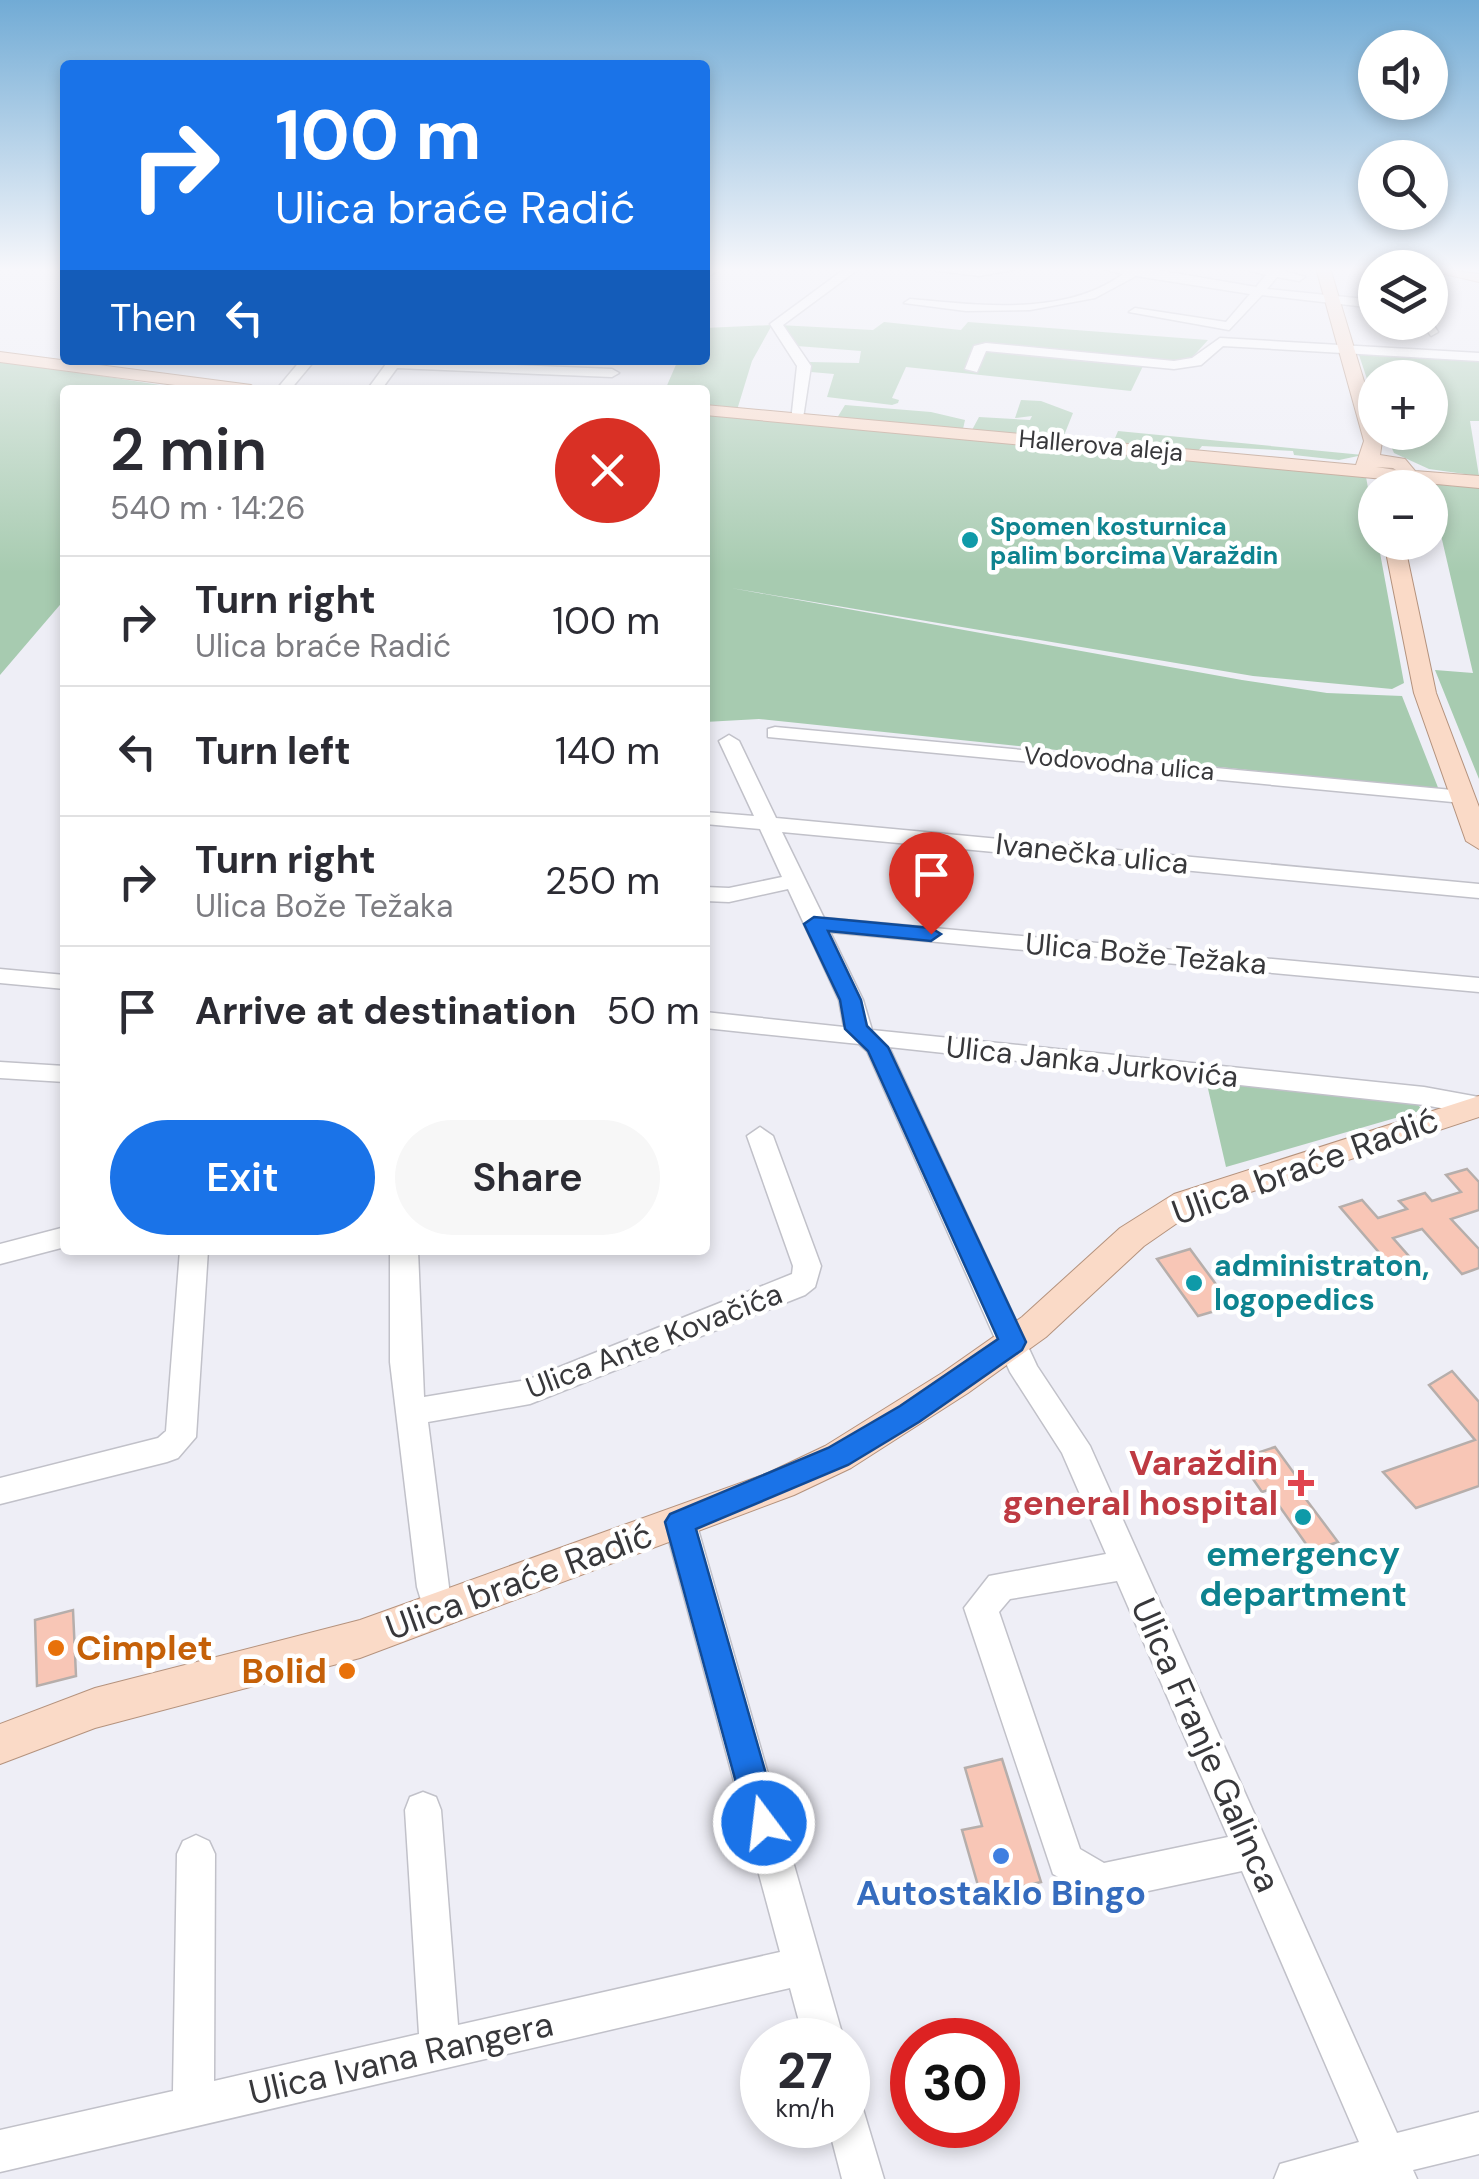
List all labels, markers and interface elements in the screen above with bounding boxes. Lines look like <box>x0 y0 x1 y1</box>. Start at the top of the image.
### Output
map controls <box>1358 30 1448 560</box>
button: sound <box>1358 30 1448 120</box>
text: 100 m <box>275 90 481 181</box>
icon: right <box>110 100 240 230</box>
button: search <box>1358 140 1448 230</box>
text: Ulica braće Radić <box>275 178 635 237</box>
button: layers <box>1358 250 1448 340</box>
icon: left <box>217 290 272 345</box>
text: Then <box>110 293 197 343</box>
button: + <box>1358 360 1448 450</box>
text: 2 min <box>110 410 267 489</box>
button: close <box>555 418 660 523</box>
street label: Hallerova aleja <box>1017 422 1184 469</box>
button: − <box>1358 470 1448 560</box>
text: 540 m · 14:26 <box>110 487 306 529</box>
place label: Spomen kosturnica palim borcima Varaždin <box>990 510 1278 572</box>
marker: Spomen kosturnica palim borcima Varaždin <box>959 529 981 551</box>
text: Turn right <box>195 575 376 625</box>
icon: right <box>110 594 165 649</box>
text: 100 m <box>552 596 660 646</box>
text: Ulica braće Radić <box>195 625 451 667</box>
icon: left <box>110 724 165 779</box>
text: Turn left <box>195 726 351 776</box>
text: 140 m <box>555 726 660 776</box>
street label: Vodovodna ulica <box>1022 739 1216 788</box>
street label: Ivanečka ulica <box>994 824 1190 883</box>
pin <box>889 832 974 935</box>
text: Turn right <box>195 835 376 885</box>
icon: arrive <box>904 847 959 902</box>
icon: right <box>110 854 165 909</box>
text: 250 m <box>545 856 660 906</box>
text: Ulica Bože Težaka <box>195 885 453 927</box>
street label: Ulica Bože Težaka <box>1024 924 1268 983</box>
icon: arrive <box>110 984 165 1039</box>
text: Arrive at destination <box>195 986 577 1036</box>
text: 50 m <box>607 986 700 1036</box>
street label: Ulica Janka Jurkovića <box>944 1027 1240 1096</box>
street label: Ulica braće Radić <box>1165 1096 1445 1236</box>
button: Exit <box>110 1120 375 1235</box>
button: Share <box>395 1120 660 1235</box>
place label: administraton, logopedics <box>1214 1246 1429 1319</box>
marker: administraton, logopedics <box>1183 1272 1205 1294</box>
street label: Ulica Ante Kovačića <box>520 1274 787 1407</box>
place label: Varaždin general hospital <box>1003 1440 1278 1526</box>
marker: Varaždin general hospital <box>1288 1470 1314 1496</box>
marker: emergency department <box>1292 1506 1314 1528</box>
street label: Ulica braće Radić <box>379 1511 659 1651</box>
place label: emergency department <box>1199 1531 1407 1617</box>
street label: Ulica Franje Galinca <box>1121 1591 1291 1899</box>
place label: Cimplet <box>76 1625 213 1671</box>
marker: Cimplet <box>45 1637 67 1659</box>
place label: Bolid <box>241 1648 327 1694</box>
marker: Bolid <box>336 1660 358 1682</box>
position arrow <box>712 1771 816 1875</box>
marker: Autostaklo Bingo <box>990 1845 1012 1867</box>
place label: Autostaklo Bingo <box>856 1870 1146 1916</box>
street label: Ulica Ivana Rangera <box>244 2001 558 2115</box>
speed limit sign: 30 <box>890 2018 1020 2148</box>
text: 27 <box>777 2038 833 2104</box>
text: km/h <box>775 2092 835 2125</box>

